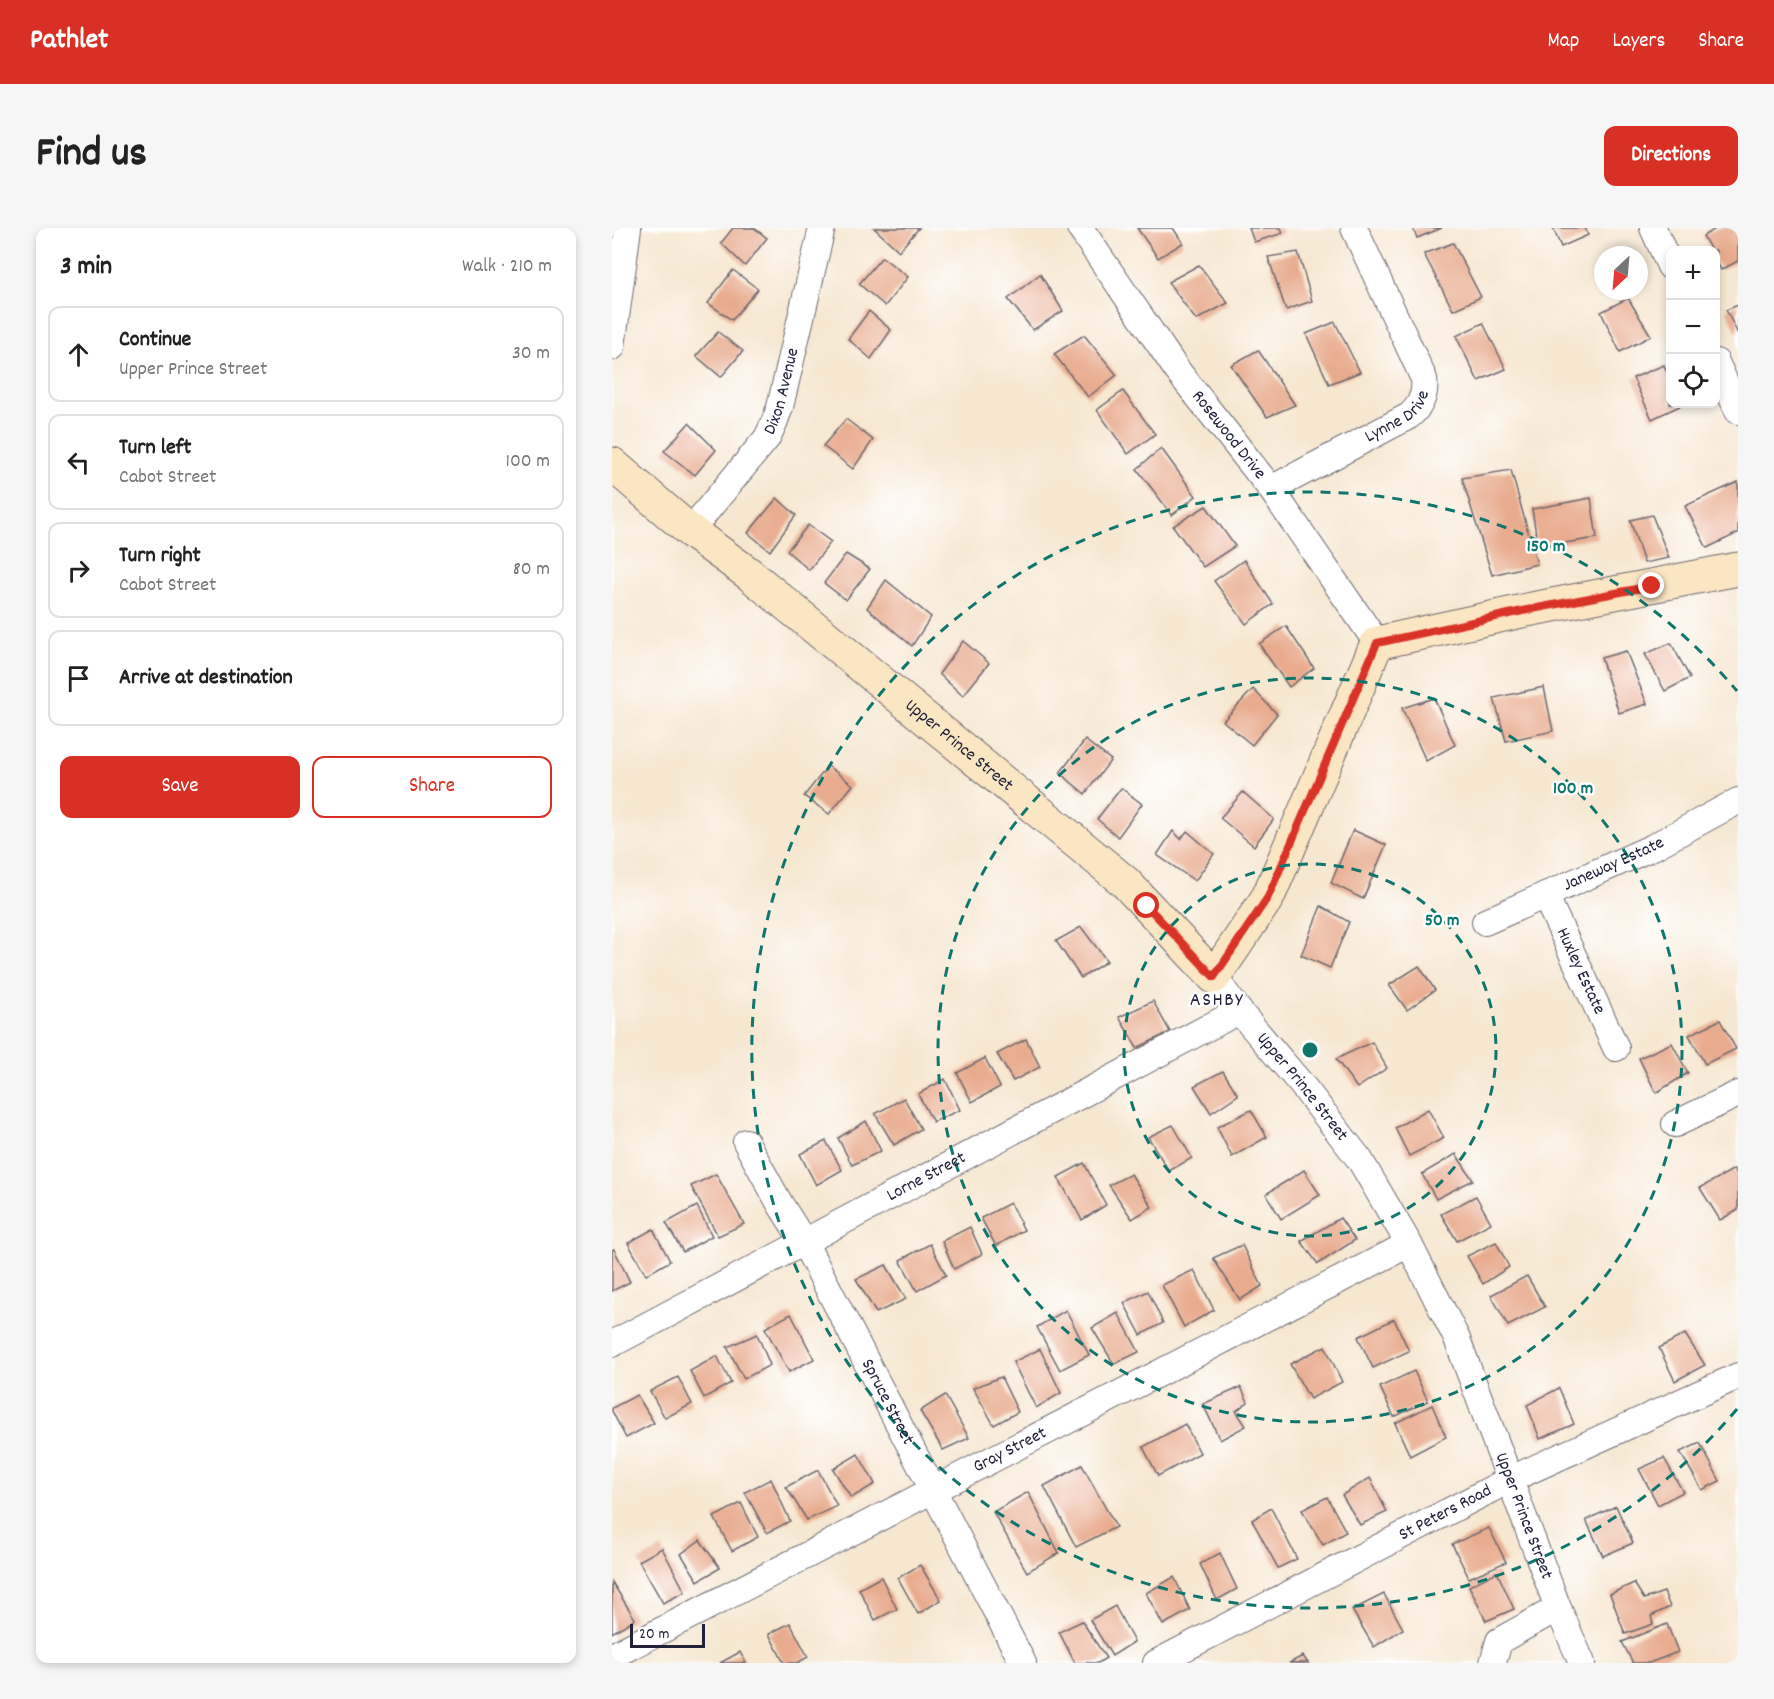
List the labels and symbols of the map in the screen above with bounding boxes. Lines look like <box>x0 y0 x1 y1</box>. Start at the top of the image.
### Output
north arrow <box>1594 246 1648 300</box>
street label: Dixon Avenue <box>758 346 806 439</box>
street label: Rosewood Drive <box>1185 385 1272 485</box>
street label: Lynne Drive <box>1361 388 1436 450</box>
text: 150 m <box>1527 535 1565 560</box>
route end <box>1638 572 1664 598</box>
street label: Upper Prince Street <box>899 694 1019 798</box>
text: 100 m <box>1553 777 1593 802</box>
street label: Janeway Estate <box>1559 831 1669 898</box>
route start <box>1133 892 1159 918</box>
text: 50 m <box>1425 909 1459 934</box>
street label: Huxley Estate <box>1549 924 1611 1019</box>
district label: ASHBY <box>1190 987 1244 1015</box>
street label: Upper Prince Street <box>1250 1027 1354 1147</box>
centre of rings <box>1300 1040 1320 1060</box>
street label: Lorne Street <box>882 1146 971 1208</box>
street label: Spruce Street <box>854 1355 920 1450</box>
street label: Gray Street <box>969 1421 1051 1480</box>
street label: Upper Prince Street <box>1488 1449 1559 1583</box>
street label: St Peters Road <box>1395 1479 1496 1547</box>
scale bar <box>630 1621 705 1648</box>

